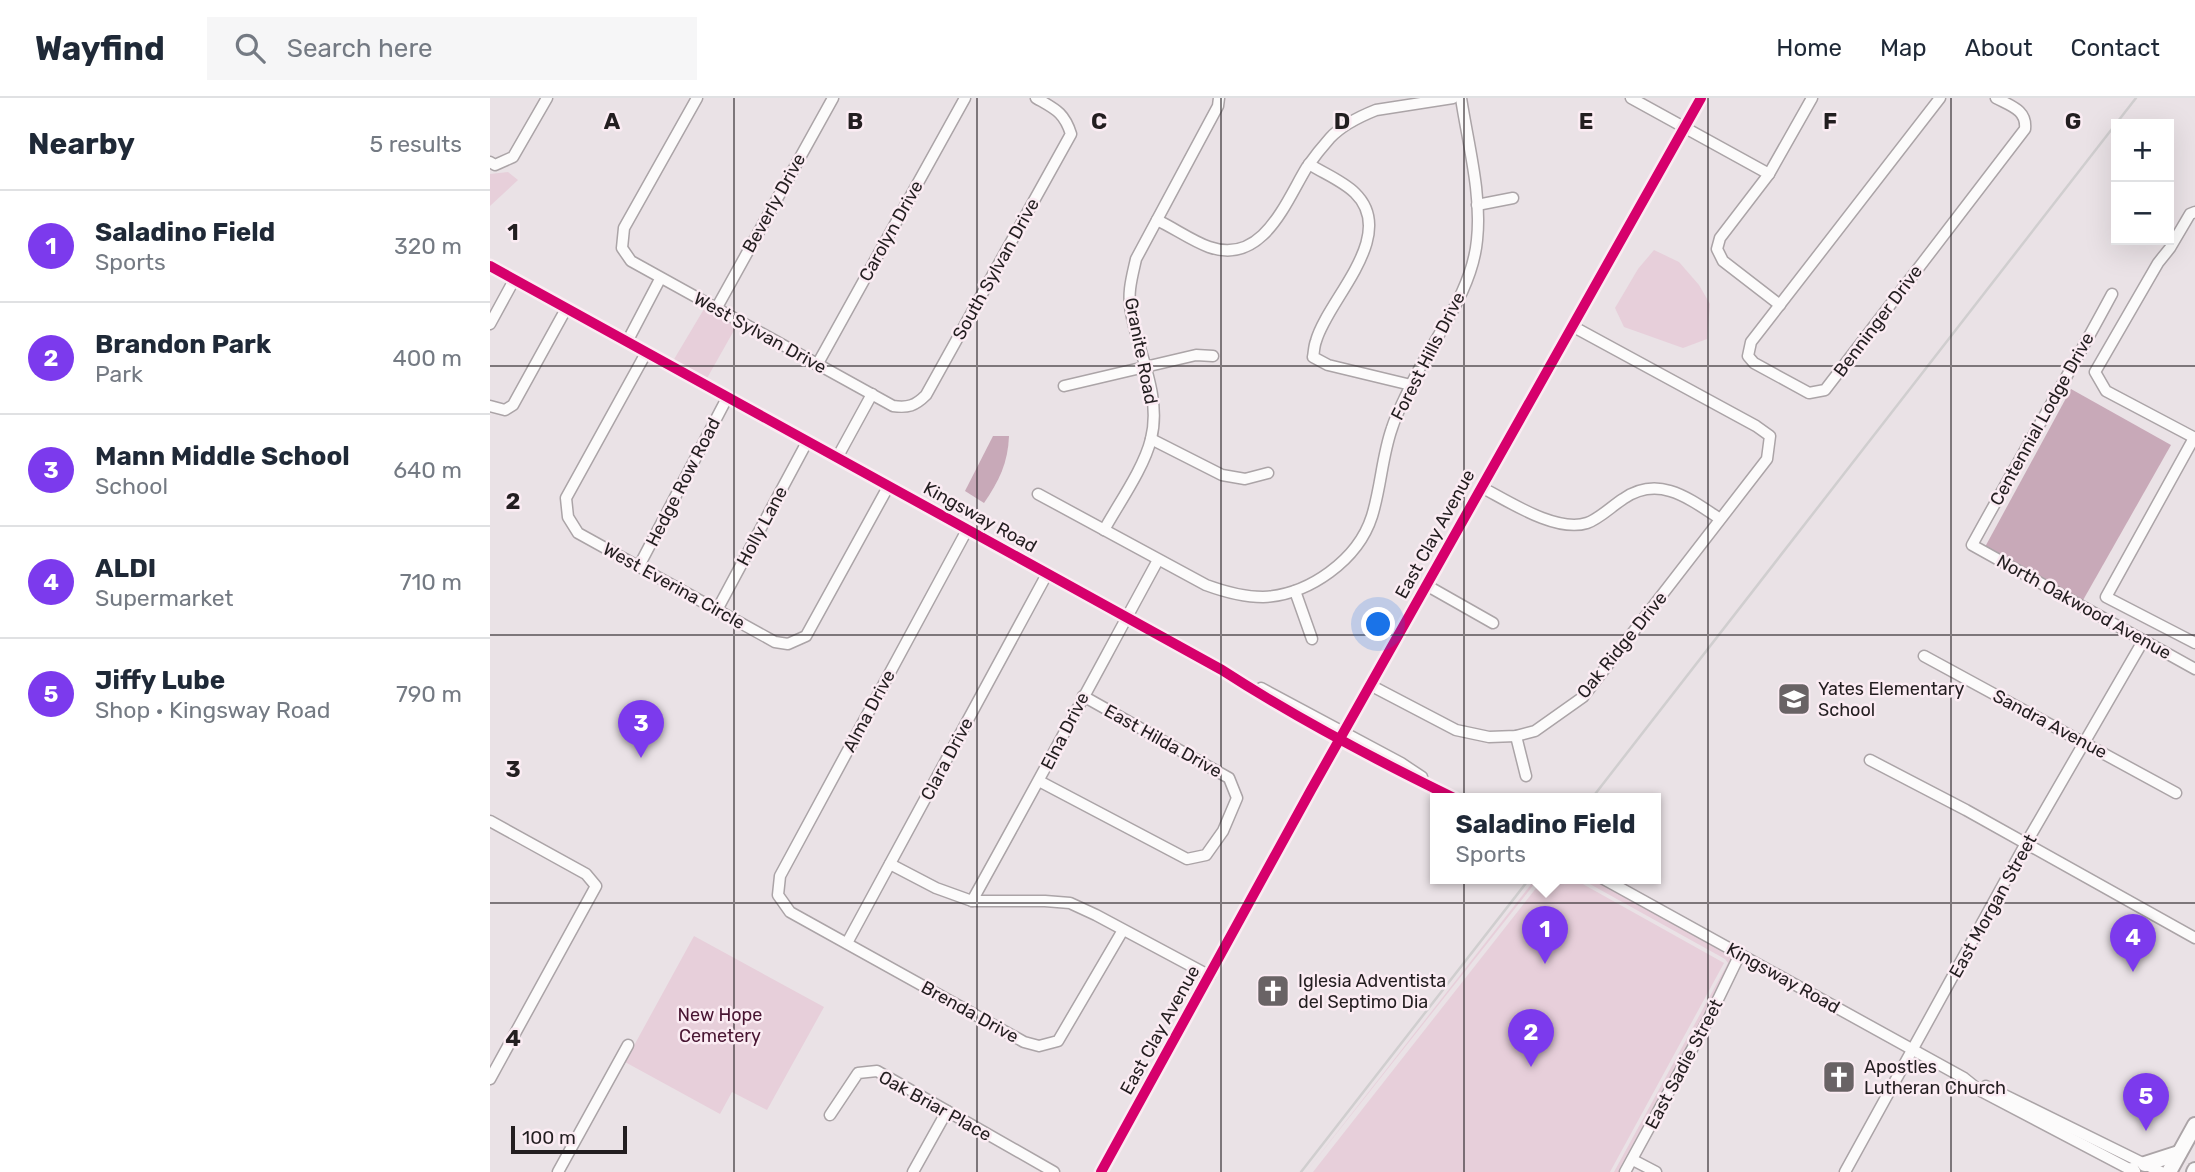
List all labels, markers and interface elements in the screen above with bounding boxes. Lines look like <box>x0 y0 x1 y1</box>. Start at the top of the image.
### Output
search box <box>207 17 697 80</box>
text: Wayfind <box>35 29 165 68</box>
icon: search <box>231 29 269 67</box>
text: Search here <box>287 33 433 64</box>
text: Home <box>1776 34 1842 62</box>
text: Map <box>1880 34 1927 62</box>
text: About <box>1965 34 2033 62</box>
text: Contact <box>2071 34 2160 62</box>
text: A <box>604 107 621 135</box>
text: B <box>847 107 863 135</box>
text: C <box>1091 107 1107 135</box>
text: D <box>1334 107 1350 135</box>
text: E <box>1579 107 1593 135</box>
text: F <box>1823 107 1837 135</box>
text: G <box>2065 107 2081 135</box>
map controls <box>2111 119 2174 245</box>
button: + <box>2111 119 2174 182</box>
text: Nearby <box>28 126 135 162</box>
text: 5 results <box>369 130 462 158</box>
street label: Beverly Drive <box>738 150 810 256</box>
street label: Carolyn Drive <box>854 177 928 285</box>
button: − <box>2111 182 2174 245</box>
street label: South Sylvan Drive <box>948 194 1044 344</box>
text: Saladino Field <box>95 217 275 248</box>
text: 1 <box>507 218 519 246</box>
text: 1 <box>45 232 57 260</box>
text: 320 m <box>394 232 462 260</box>
text: Sports <box>95 248 166 276</box>
street label: Benninger Drive <box>1829 261 1927 381</box>
street label: West Sylvan Drive <box>690 287 830 379</box>
street label: Forest Hills Drive <box>1386 288 1470 424</box>
street label: Granite Road <box>1120 296 1162 406</box>
text: Brandon Park <box>95 329 271 360</box>
street label: Centennial Lodge Drive <box>1985 329 2099 509</box>
text: 2 <box>44 344 58 372</box>
text: 400 m <box>392 344 462 372</box>
text: Park <box>95 360 143 388</box>
street label: Hedge Row Road <box>641 414 725 550</box>
text: Mann Middle School <box>95 441 350 472</box>
text: 3 <box>43 456 59 484</box>
text: 640 m <box>393 456 462 484</box>
street label: East Clay Avenue <box>1390 466 1480 602</box>
text: School <box>95 472 168 500</box>
street label: Kingsway Road <box>919 477 1041 557</box>
street label: Holly Lane <box>732 482 792 570</box>
text: 2 <box>506 487 520 515</box>
street label: West Everina Circle <box>599 538 749 634</box>
street label: North Oakwood Avenue <box>1993 550 2175 664</box>
text: ALDI <box>95 553 156 584</box>
text: 4 <box>43 568 59 596</box>
text: 710 m <box>400 568 462 596</box>
text: Supermarket <box>95 584 233 612</box>
street label: Oak Ridge Drive <box>1572 587 1672 703</box>
your location <box>1361 607 1395 641</box>
text: Jiffy Lube <box>95 665 225 696</box>
street label: Alma Drive <box>838 666 900 756</box>
place label: Yates Elementary School <box>1818 678 1964 721</box>
text: 5 <box>44 680 58 708</box>
text: 790 m <box>396 680 462 708</box>
school or university icon: Yates Elementary School <box>1775 680 1813 718</box>
street label: Sandra Avenue <box>1989 685 2111 763</box>
street label: Elna Drive <box>1036 689 1094 773</box>
text: Shop · Kingsway Road <box>95 696 330 724</box>
pin: 3 <box>618 700 664 758</box>
street label: East Hilda Drive <box>1100 700 1226 782</box>
street label: Clara Drive <box>916 714 978 804</box>
text: 3 <box>505 755 521 783</box>
popup <box>1430 793 1661 884</box>
text: Saladino Field <box>1455 809 1636 840</box>
street label: East Morgan Street <box>1944 830 2042 982</box>
text: Sports <box>1455 840 1526 868</box>
pin: 1 <box>1522 906 1568 964</box>
pin: 4 <box>2110 914 2156 972</box>
street label: Kingsway Road <box>1722 938 1844 1018</box>
street label: East Clay Avenue <box>1115 962 1205 1098</box>
place label: Iglesia Adventista del Septimo Dia <box>1298 970 1446 1013</box>
church icon: Iglesia Adventista del Septimo Dia <box>1254 972 1292 1010</box>
street label: Brenda Drive <box>917 976 1023 1048</box>
street label: East Sadie Street <box>1640 995 1728 1133</box>
park label: New Hope Cemetery <box>678 1004 762 1047</box>
pin: 2 <box>1508 1009 1554 1067</box>
text: 4 <box>505 1024 521 1052</box>
place label: Apostles Lutheran Church <box>1864 1056 2006 1099</box>
church icon: Apostles Lutheran Church <box>1820 1058 1858 1096</box>
street label: Oak Briar Place <box>875 1066 995 1146</box>
pin: 5 <box>2123 1073 2169 1131</box>
scale bar <box>511 1123 626 1155</box>
text: 100 m <box>522 1126 576 1149</box>

